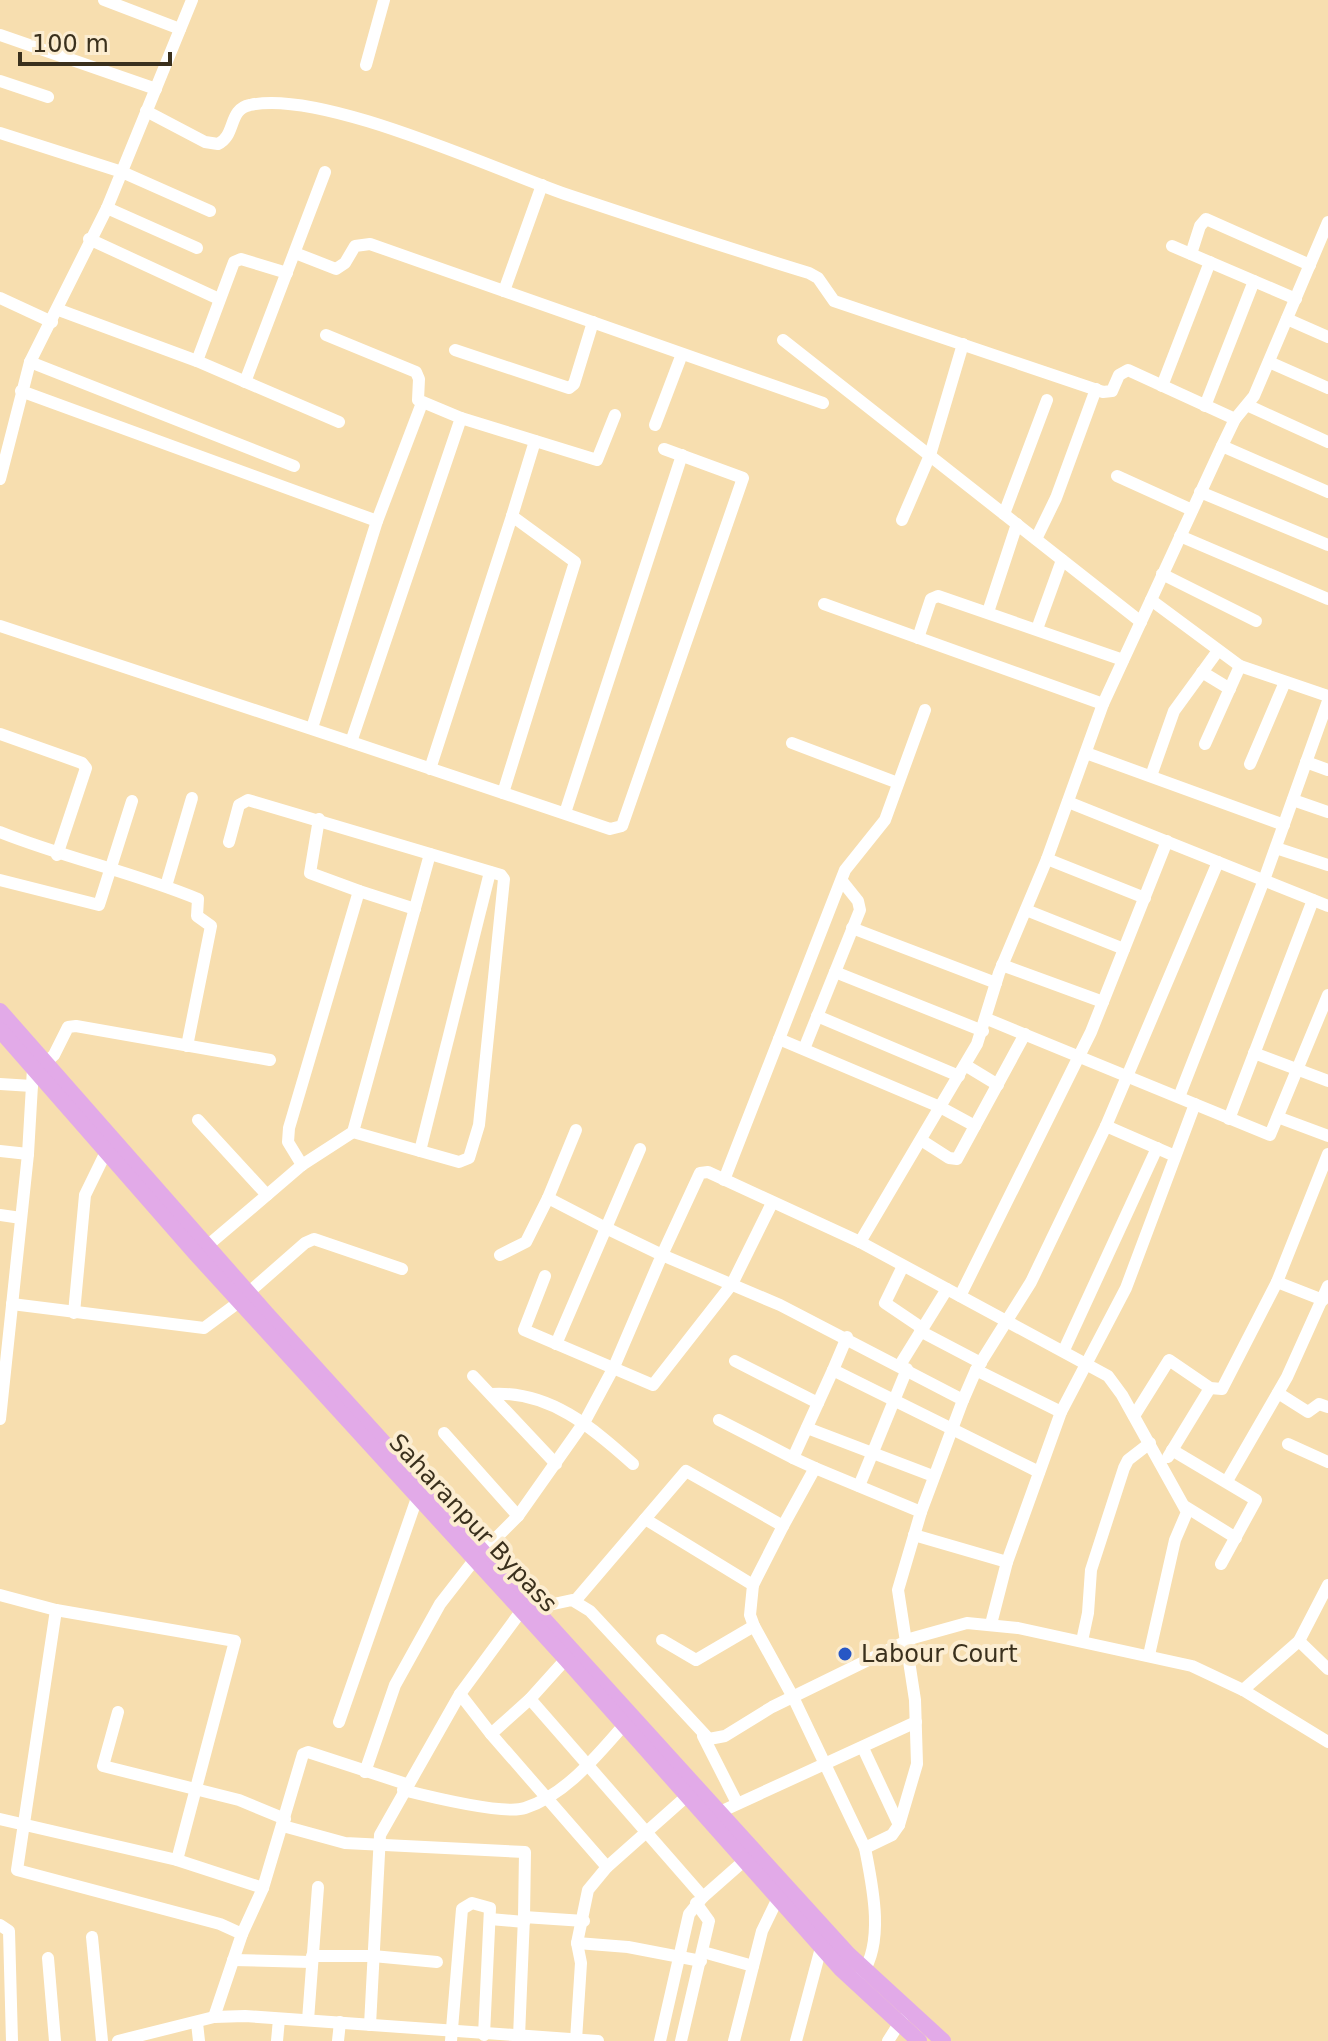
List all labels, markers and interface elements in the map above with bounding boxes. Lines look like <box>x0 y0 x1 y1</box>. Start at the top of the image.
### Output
scale bar <box>20 16 170 66</box>
text: 100 m <box>32 30 109 58</box>
street label: Saharanpur Bypass <box>383 1428 563 1618</box>
place label: Labour Court <box>861 1640 1018 1668</box>
marker: Labour Court <box>836 1645 854 1663</box>

